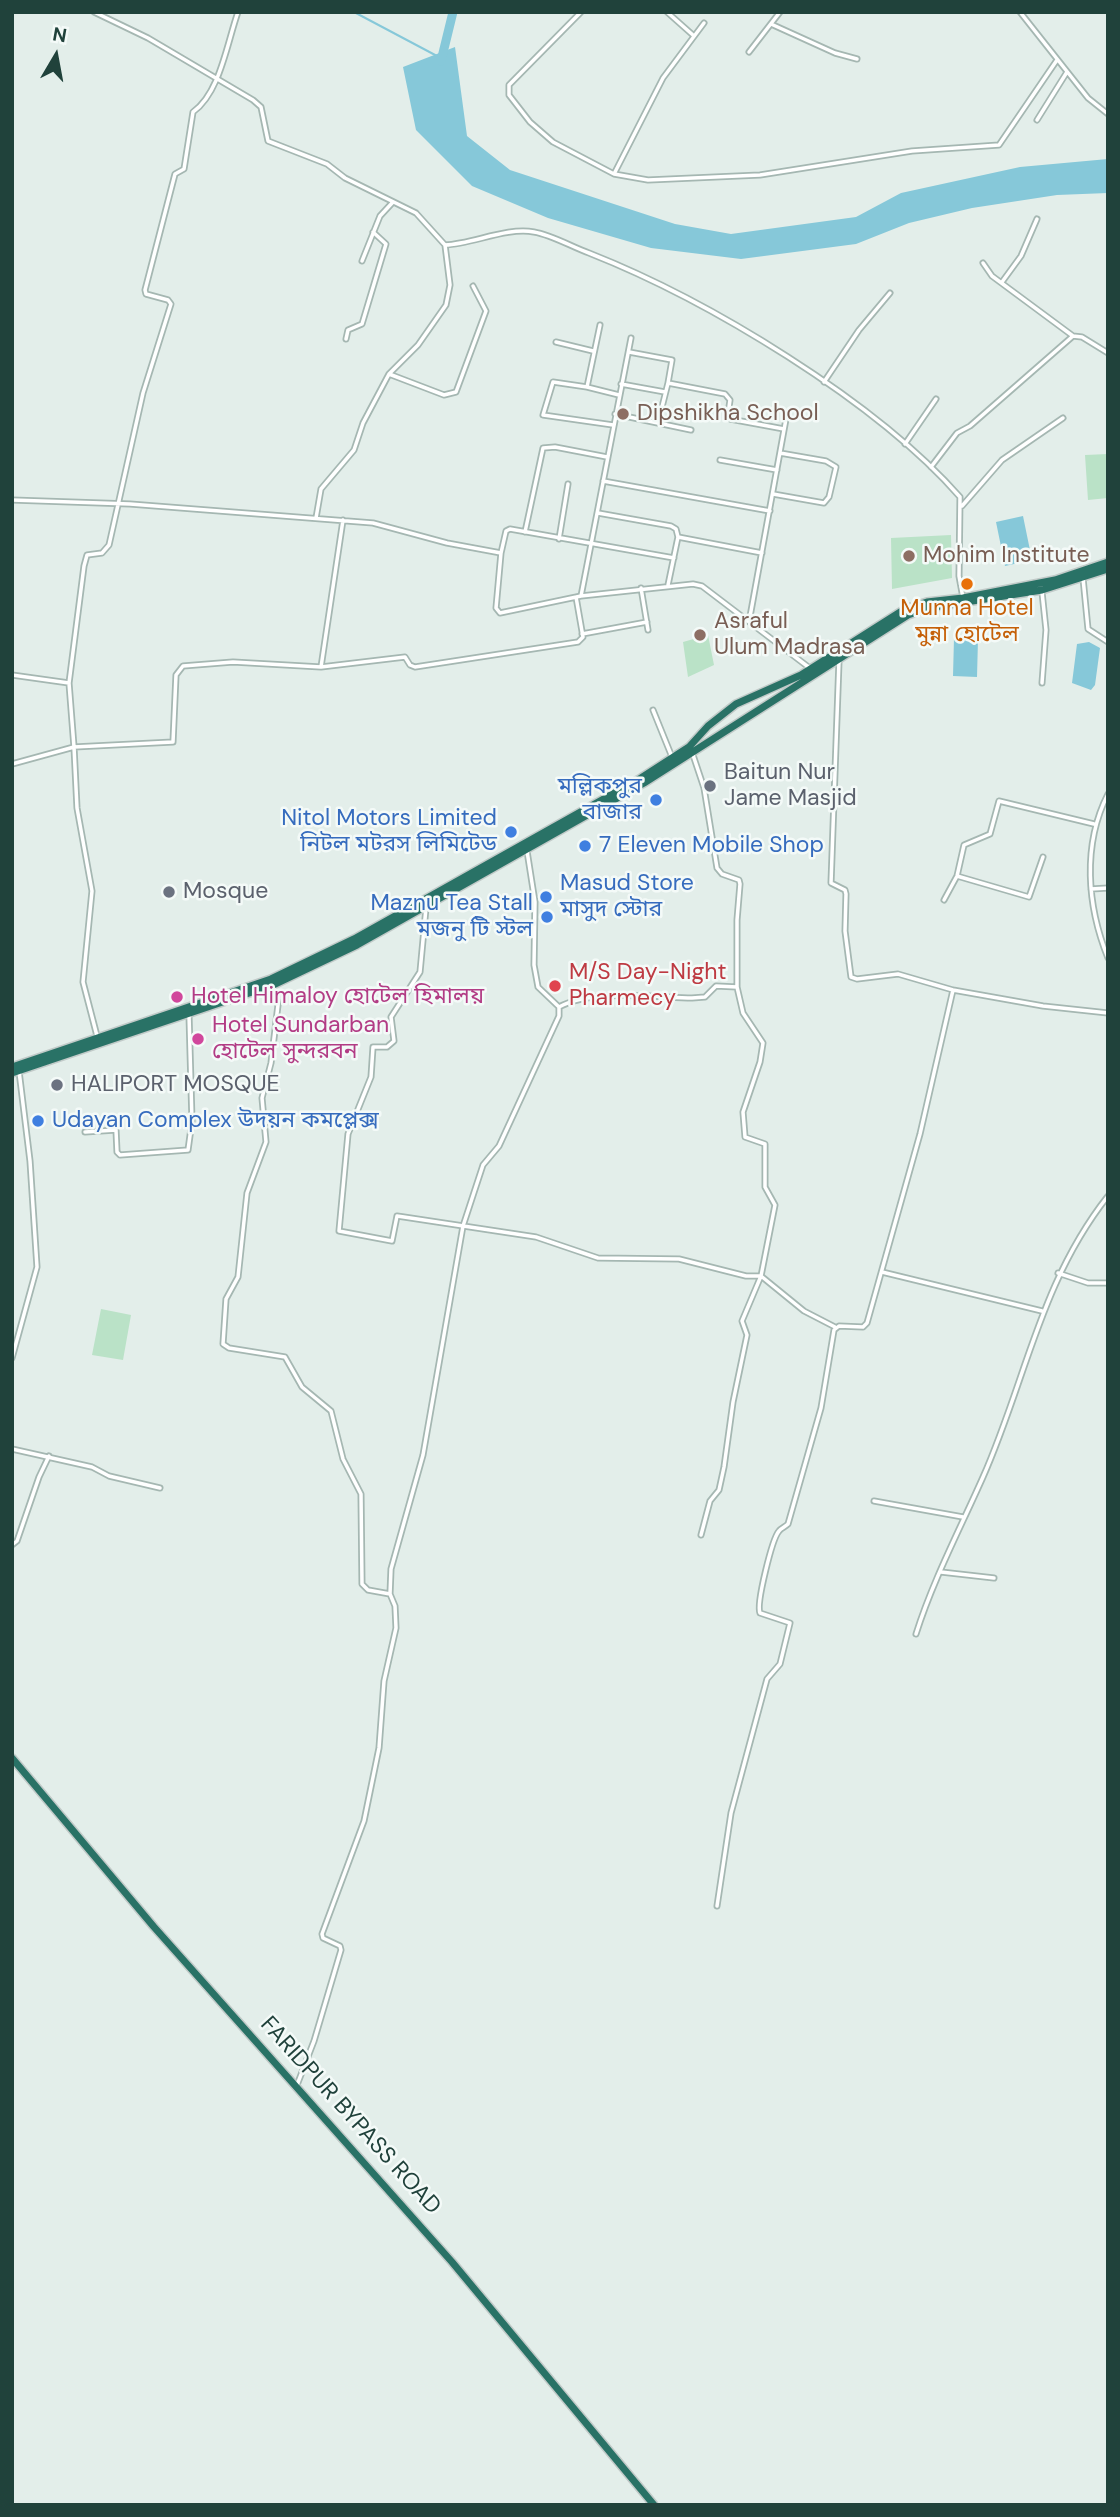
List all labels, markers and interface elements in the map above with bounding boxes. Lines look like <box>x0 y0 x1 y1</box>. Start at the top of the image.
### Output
north arrow <box>21 21 91 91</box>
text: N <box>51 21 69 48</box>
place label: Dipshikha School <box>637 400 819 428</box>
marker: Dipshikha School <box>615 406 631 422</box>
place label: Mohim Institute <box>923 542 1089 570</box>
marker: Mohim Institute <box>901 548 917 564</box>
marker: Munna Hotel মুন্না হোটেল <box>959 576 975 592</box>
place label: Munna Hotel মুন্না হোটেল <box>900 595 1034 649</box>
place label: Asraful Ulum Madrasa <box>714 608 865 662</box>
marker: Asraful Ulum Madrasa <box>692 627 708 643</box>
place label: Baitun Nur Jame Masjid <box>724 759 857 813</box>
place label: মল্লিকপুর বাজার <box>558 773 642 827</box>
marker: Baitun Nur Jame Masjid <box>702 778 718 794</box>
marker: মল্লিকপুর বাজার <box>648 792 664 808</box>
place label: Nitol Motors Limited নিটল মটরস লিমিটেড <box>281 805 497 859</box>
marker: Nitol Motors Limited নিটল মটরস লিমিটেড <box>503 824 519 840</box>
place label: 7 Eleven Mobile Shop <box>599 832 824 860</box>
marker: 7 Eleven Mobile Shop <box>577 838 593 854</box>
place label: Masud Store মাসুদ স্টোর <box>560 870 694 924</box>
place label: Mosque <box>183 878 268 906</box>
marker: Mosque <box>161 884 177 900</box>
marker: Masud Store মাসুদ স্টোর <box>538 889 554 905</box>
place label: Maznu Tea Stall মজনু টি স্টল <box>370 890 533 944</box>
marker: Maznu Tea Stall মজনু টি স্টল <box>539 909 555 925</box>
place label: M/S Day-Night Pharmecy <box>569 959 727 1013</box>
marker: M/S Day-Night Pharmecy <box>547 978 563 994</box>
place label: Hotel Himaloy হোটেল হিমালয় <box>191 983 484 1011</box>
marker: Hotel Himaloy হোটেল হিমালয় <box>169 989 185 1005</box>
place label: Hotel Sundarban হোটেল সুন্দরবন <box>212 1012 389 1066</box>
marker: Hotel Sundarban হোটেল সুন্দরবন <box>190 1031 206 1047</box>
place label: HALIPORT MOSQUE <box>71 1071 280 1099</box>
marker: HALIPORT MOSQUE <box>49 1077 65 1093</box>
place label: Udayan Complex উদয়ন কমপ্লেক্স <box>52 1107 379 1135</box>
marker: Udayan Complex উদয়ন কমপ্লেক্স <box>30 1113 46 1129</box>
street label: FARIDPUR BYPASS ROAD <box>254 2012 446 2220</box>

